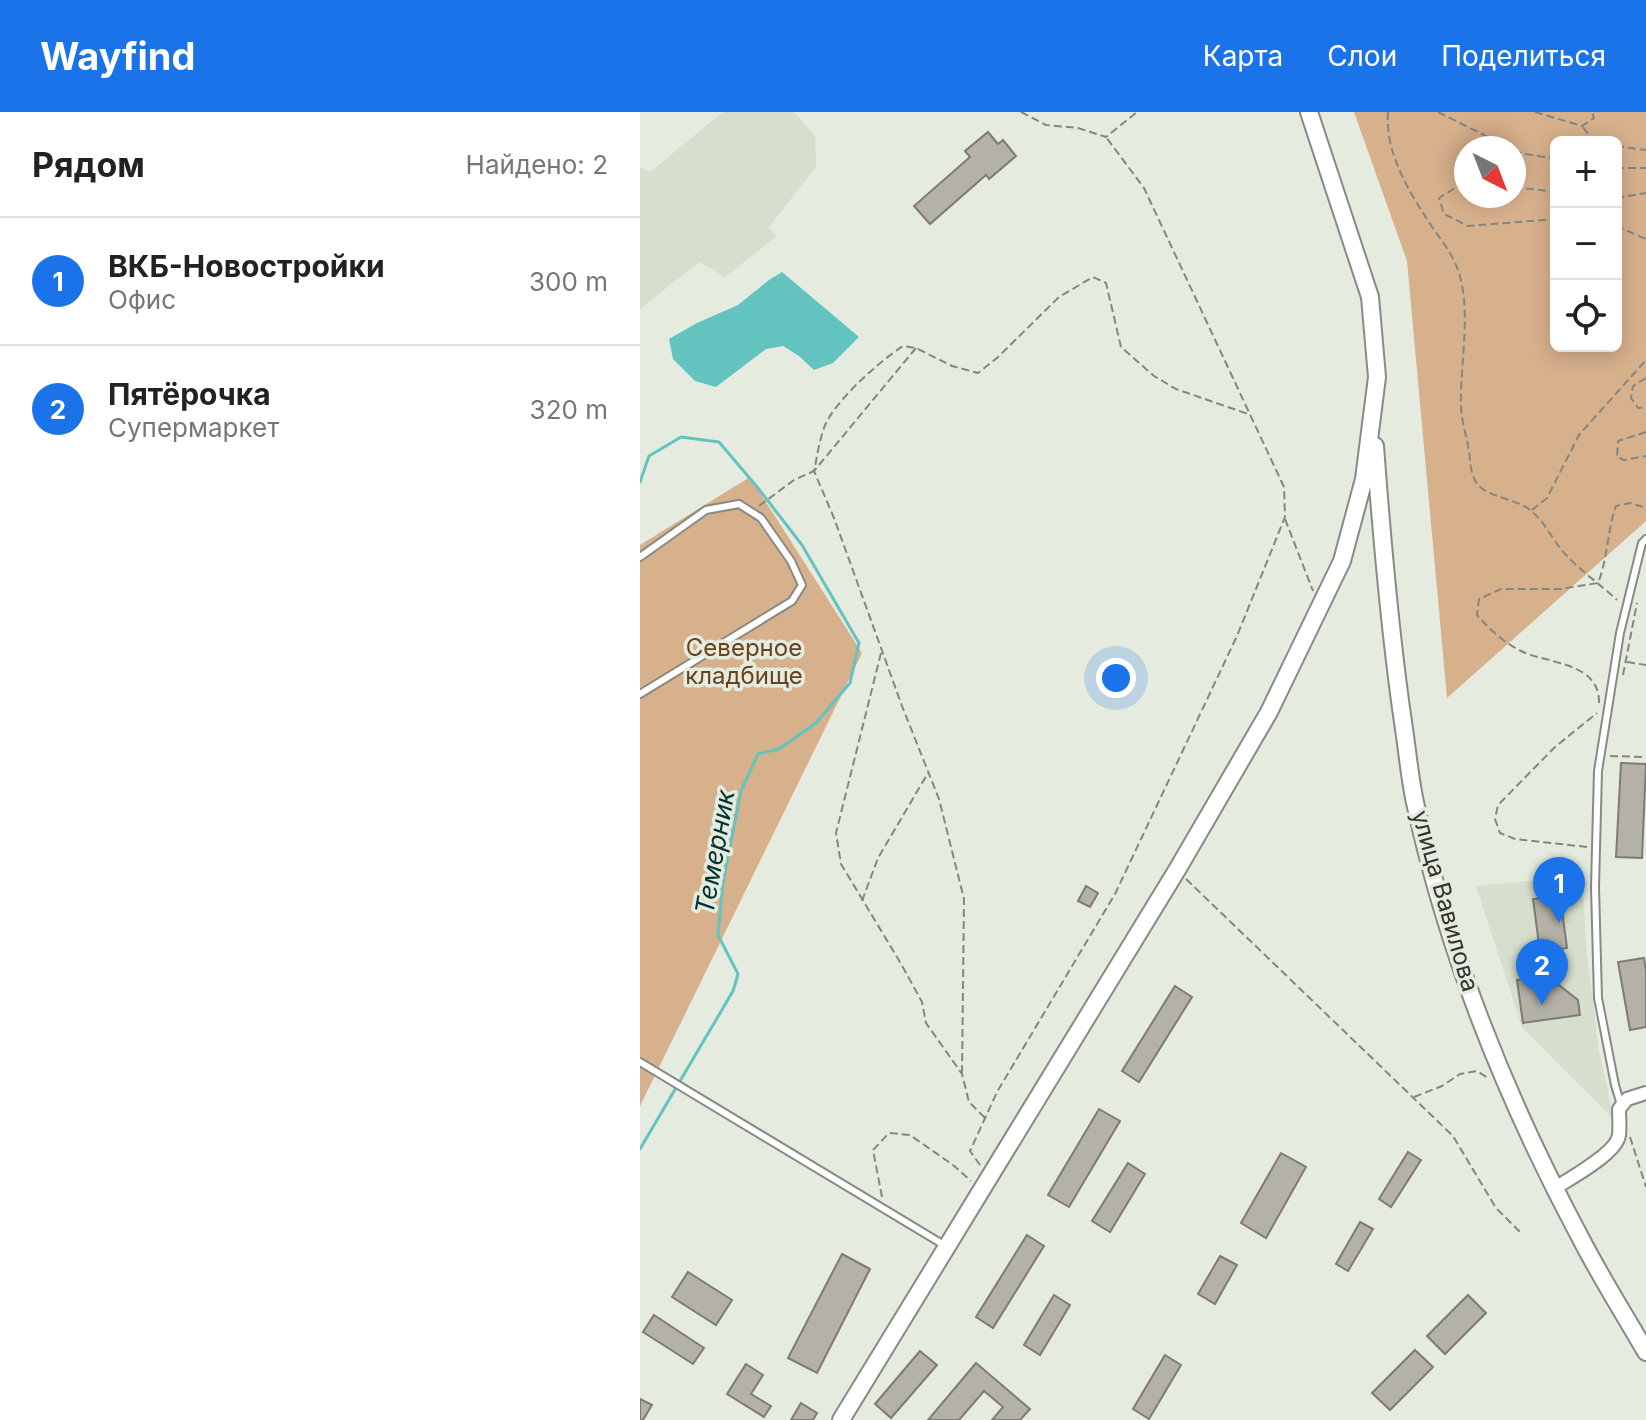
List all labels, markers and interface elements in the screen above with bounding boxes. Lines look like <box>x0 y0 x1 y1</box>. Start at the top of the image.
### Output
text: Wayfind <box>40 33 195 79</box>
text: Карта <box>1203 39 1283 73</box>
text: Слои <box>1327 39 1397 73</box>
text: Поделиться <box>1441 39 1606 73</box>
north arrow <box>1454 136 1526 208</box>
map controls <box>1550 136 1622 352</box>
button: + <box>1550 136 1622 208</box>
text: Рядом <box>32 144 145 185</box>
text: Найдено: 2 <box>466 149 608 180</box>
button: − <box>1550 208 1622 280</box>
text: ВКБ-Новостройки <box>108 248 385 284</box>
text: 1 <box>52 266 64 297</box>
text: 300 m <box>529 266 608 297</box>
button: locate <box>1550 280 1622 352</box>
text: Офис <box>108 284 176 315</box>
text: Пятёрочка <box>108 376 271 412</box>
text: 2 <box>50 394 66 425</box>
text: 320 m <box>530 394 608 425</box>
text: Супермаркет <box>108 412 279 443</box>
park label: Северное кладбище <box>685 633 803 690</box>
your location <box>1096 658 1136 698</box>
water label: Темерник <box>688 787 741 916</box>
street label: улица Вавилова <box>1406 807 1485 995</box>
pin: 1 <box>1533 857 1585 923</box>
pin: 2 <box>1516 939 1568 1005</box>

